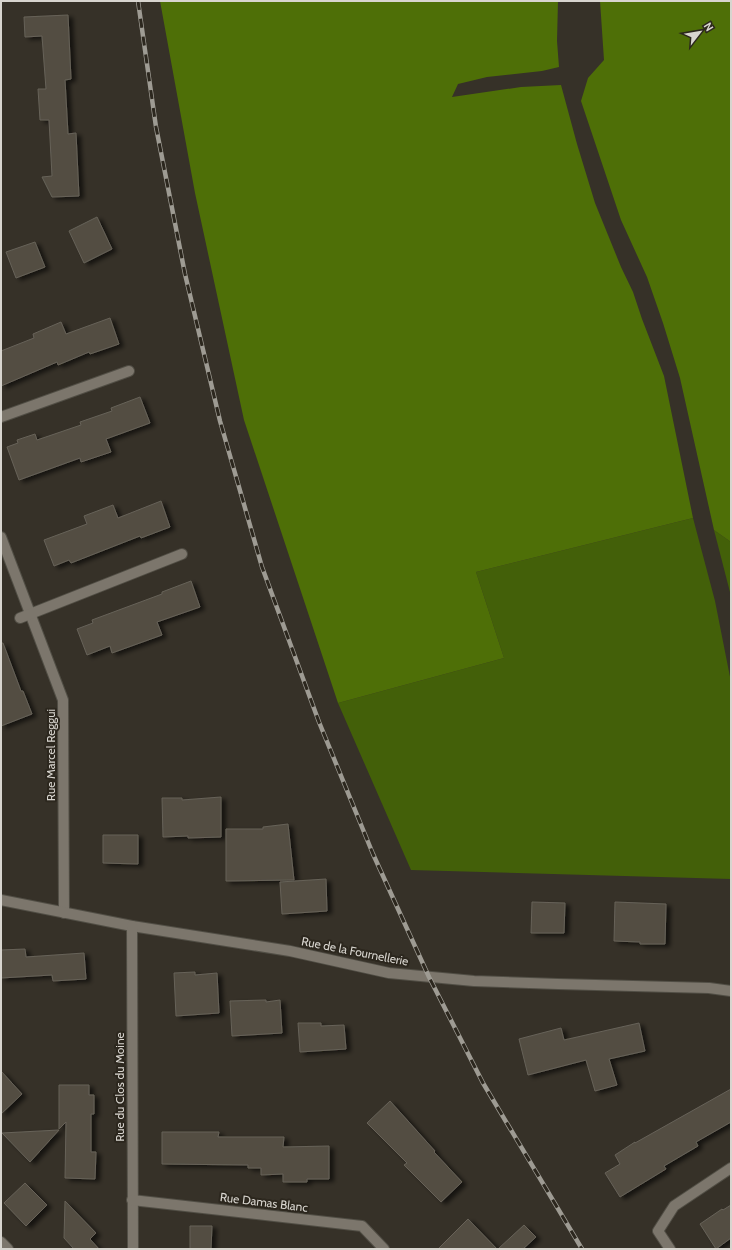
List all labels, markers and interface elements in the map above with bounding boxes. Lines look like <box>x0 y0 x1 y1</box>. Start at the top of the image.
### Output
north arrow <box>680 12 720 52</box>
text: N <box>701 20 717 34</box>
street label: Rue Marcel Reggui <box>43 709 58 801</box>
street label: Rue de la Fournellerie <box>300 933 410 969</box>
street label: Rue du Clos du Moine <box>112 1032 127 1142</box>
street label: Rue Damas Blanc <box>219 1189 309 1215</box>

